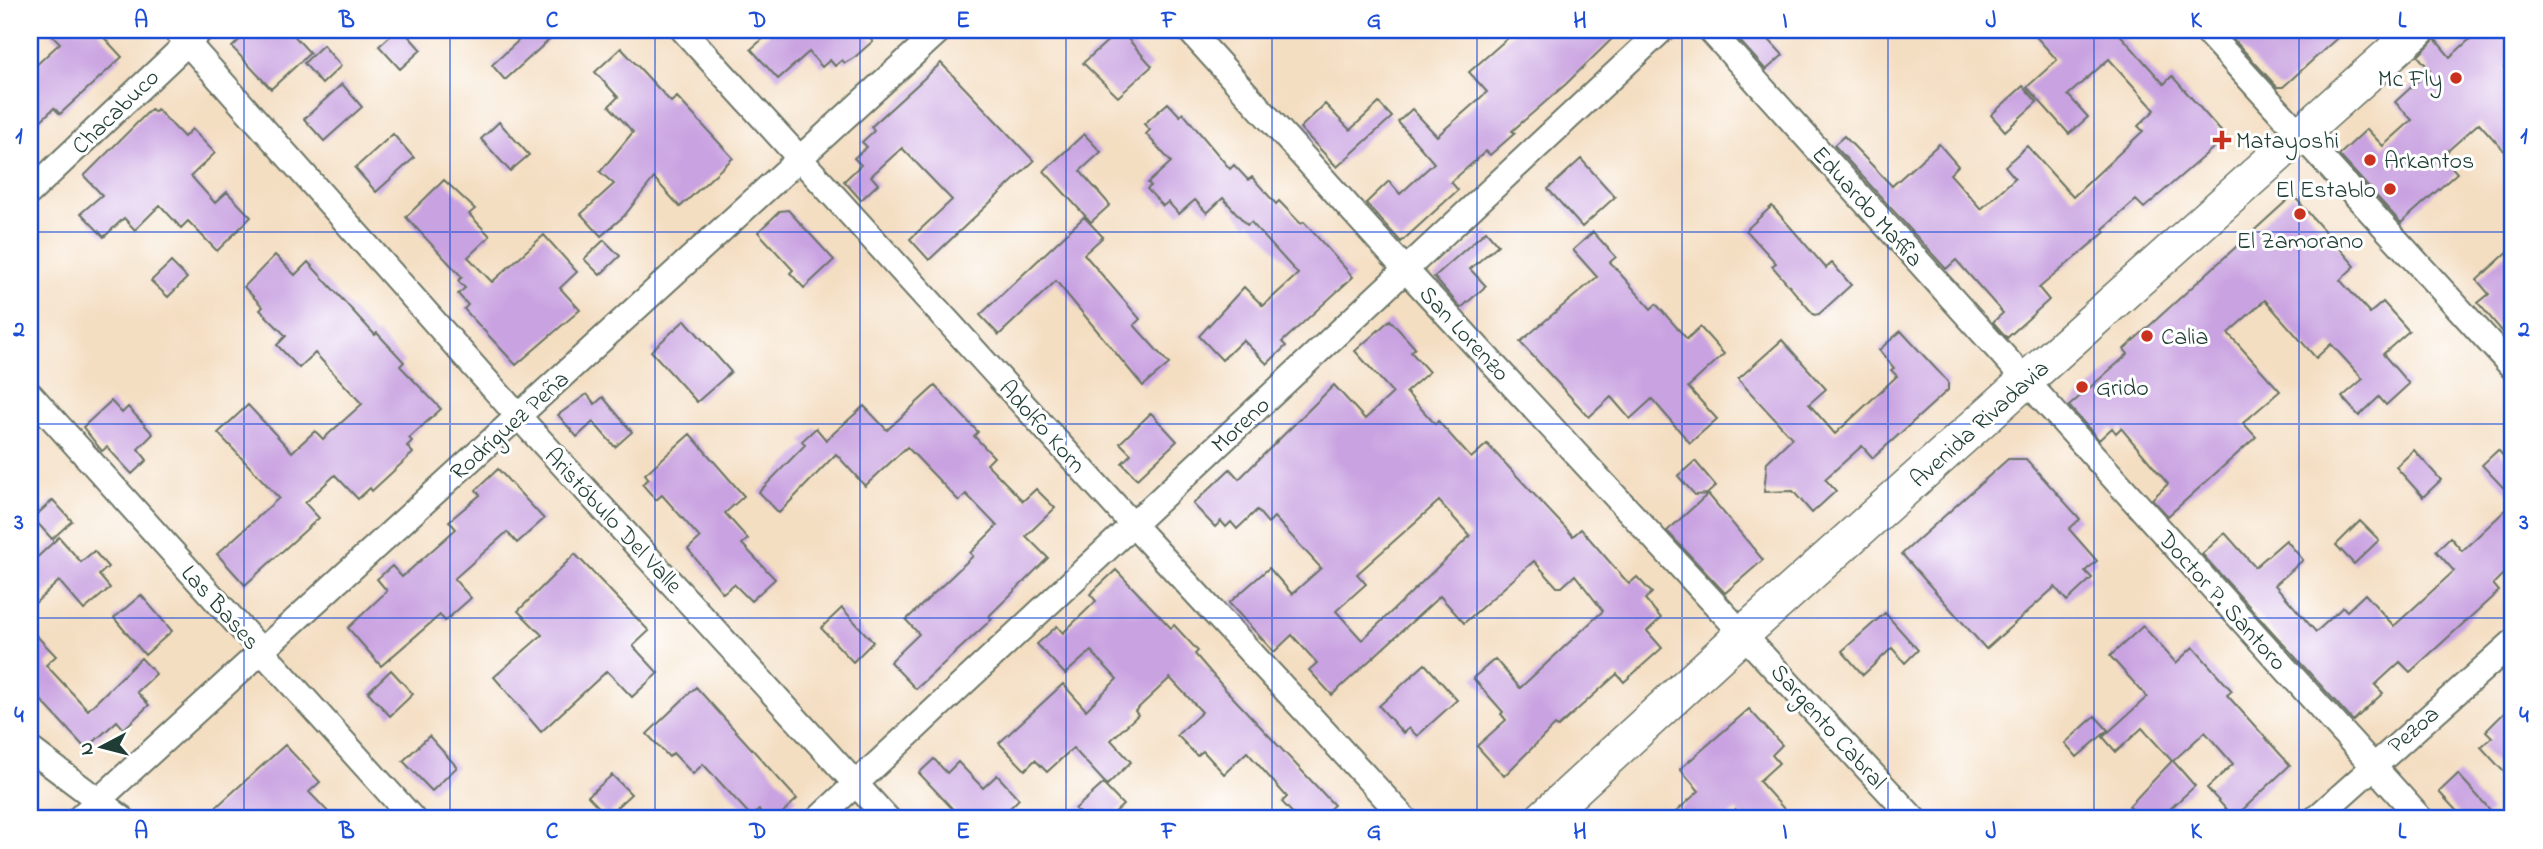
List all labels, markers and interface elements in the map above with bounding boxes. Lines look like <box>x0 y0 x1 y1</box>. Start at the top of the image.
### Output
text: A <box>134 5 148 38</box>
text: B <box>338 5 355 38</box>
text: C <box>546 5 559 38</box>
text: D <box>749 5 766 38</box>
text: E <box>956 5 970 38</box>
text: F <box>1161 5 1177 38</box>
text: G <box>1367 5 1381 38</box>
text: H <box>1573 5 1587 38</box>
text: I <box>1782 5 1788 38</box>
text: J <box>1985 5 1997 38</box>
text: K <box>2190 5 2202 38</box>
text: L <box>2398 5 2407 38</box>
street label: Chacabuco <box>65 62 169 164</box>
place label: Mc Fly <box>2378 63 2442 99</box>
marker: Mc Fly <box>2448 70 2464 86</box>
text: 1 <box>15 121 23 154</box>
text: 1 <box>2520 121 2528 154</box>
place label: Matayoshi <box>2236 125 2339 161</box>
marker: Matayoshi <box>2214 132 2230 148</box>
street label: Eduardo Maffia <box>1802 139 1930 276</box>
place label: Arkantos <box>2384 145 2474 180</box>
marker: Arkantos <box>2362 152 2378 168</box>
place label: El Establo <box>2275 174 2376 209</box>
marker: El Establo <box>2382 181 2398 197</box>
marker: El Zamorano <box>2292 206 2308 222</box>
place label: El Zamorano <box>2237 225 2363 260</box>
street label: San Lorenzo <box>1409 279 1517 391</box>
text: 2 <box>12 314 25 347</box>
text: 2 <box>2517 314 2530 347</box>
place label: Calia <box>2161 321 2208 356</box>
marker: Calia <box>2139 328 2155 344</box>
street label: Avenida Rivadavia <box>1903 353 2058 497</box>
street label: Rodríguez Peña <box>443 364 578 490</box>
place label: Grido <box>2096 372 2149 407</box>
street label: Adolfo Korn <box>989 373 1093 482</box>
marker: Grido <box>2074 379 2090 395</box>
street label: Moreno <box>1204 389 1279 462</box>
street label: Aristóbulo Del Valle <box>535 441 690 603</box>
text: 3 <box>13 507 24 540</box>
text: 3 <box>2518 507 2529 540</box>
street label: Doctor P. Santoro <box>2148 523 2294 680</box>
street label: Las Bases <box>171 558 267 659</box>
street label: Sargento Cabral <box>1761 657 1893 798</box>
street label: Pezoa <box>2381 698 2448 763</box>
text: 4 <box>14 700 24 733</box>
text: 4 <box>2519 700 2529 733</box>
north arrow <box>66 712 136 782</box>
text: N <box>73 741 102 757</box>
text: A <box>134 816 148 849</box>
text: B <box>338 816 355 849</box>
text: C <box>546 816 559 849</box>
text: D <box>749 816 766 849</box>
text: E <box>956 816 970 849</box>
text: F <box>1161 816 1177 849</box>
text: G <box>1367 816 1381 849</box>
text: H <box>1573 816 1587 849</box>
text: I <box>1782 816 1788 849</box>
text: J <box>1985 816 1997 849</box>
text: K <box>2190 816 2202 849</box>
text: L <box>2398 816 2407 849</box>

